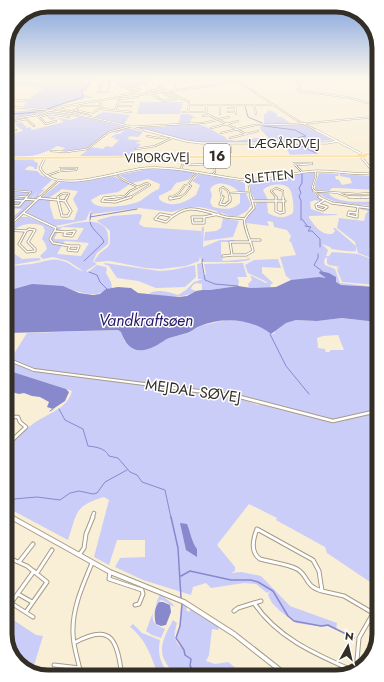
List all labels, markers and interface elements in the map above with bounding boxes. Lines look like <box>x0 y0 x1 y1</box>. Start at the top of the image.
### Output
street label: LÆGÅRDVEJ <box>248 134 320 153</box>
road number: 16 <box>204 144 230 168</box>
street label: VIBORGVEJ <box>124 147 190 168</box>
street label: SLETTEN <box>243 164 295 189</box>
water label: Vandkraftsøen <box>99 309 193 332</box>
street label: MEJDAL SØVEJ <box>144 373 242 409</box>
north arrow <box>328 626 368 666</box>
text: N <box>344 628 355 645</box>

